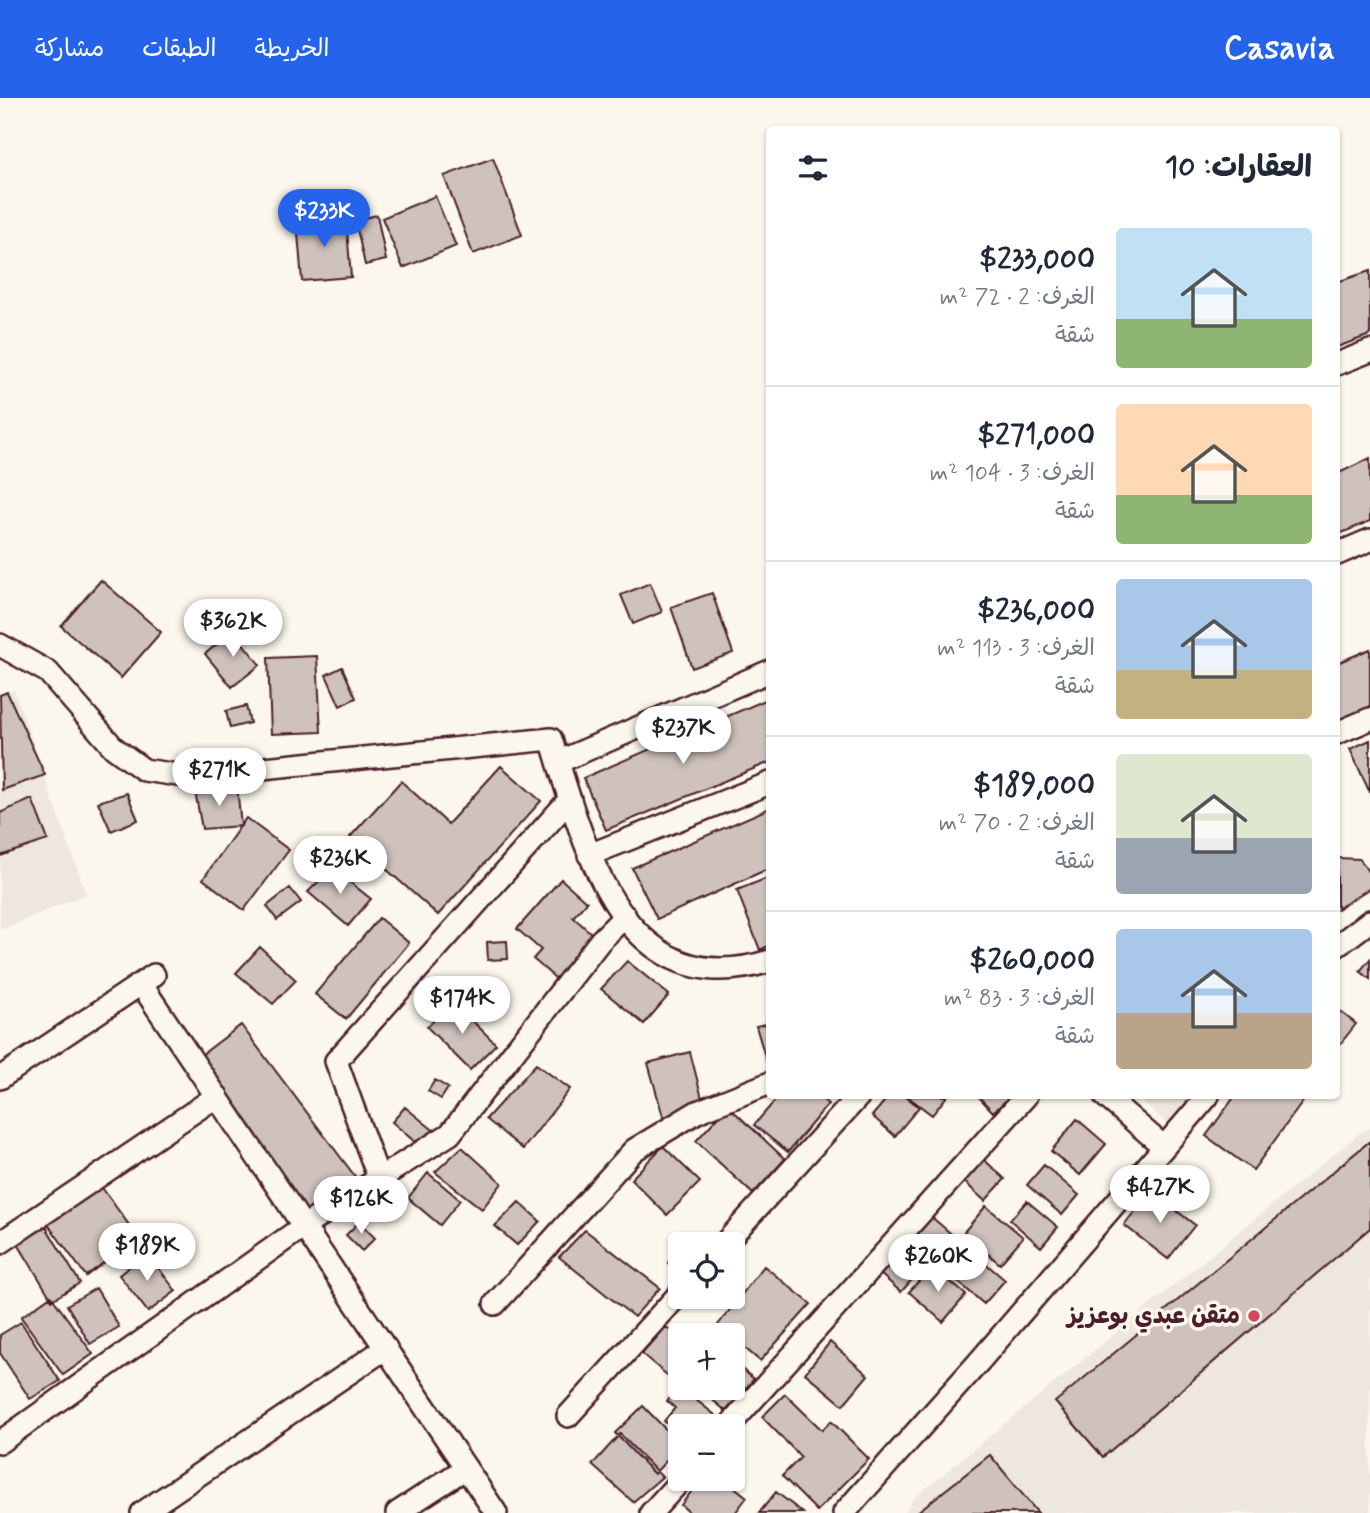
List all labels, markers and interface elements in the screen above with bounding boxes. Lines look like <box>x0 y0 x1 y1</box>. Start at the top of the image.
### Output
text: Casavia <box>1224 27 1335 71</box>
text: مشاركة <box>35 34 104 65</box>
text: الطبقات <box>142 34 217 65</box>
text: الخريطة <box>255 34 329 65</box>
text: العقارات: 10 <box>1165 148 1312 187</box>
icon: filters <box>794 149 832 187</box>
pin: $233K <box>275 190 373 249</box>
text: $233K <box>294 197 354 227</box>
text: $233,000 <box>979 240 1095 279</box>
icon: home <box>1172 256 1256 340</box>
text: الغرف: 2 · 72 m² <box>940 283 1095 313</box>
text: شقة <box>1055 321 1095 351</box>
text: $271,000 <box>977 416 1095 455</box>
icon: home <box>1172 432 1256 516</box>
text: الغرف: 3 · 104 m² <box>930 459 1095 489</box>
text: شقة <box>1055 497 1095 527</box>
text: $236,000 <box>977 591 1095 630</box>
pin: $362K <box>184 600 282 659</box>
text: $362K <box>200 607 266 637</box>
icon: home <box>1172 607 1256 691</box>
text: الغرف: 3 · 113 m² <box>937 634 1095 664</box>
text: شقة <box>1055 672 1095 702</box>
pin: $237K <box>634 706 732 766</box>
text: $237K <box>651 714 715 744</box>
pin: $271K <box>170 748 268 808</box>
text: $271K <box>188 756 250 786</box>
text: $189,000 <box>973 766 1095 805</box>
icon: home <box>1172 782 1256 866</box>
text: الغرف: 2 · 70 m² <box>939 809 1095 839</box>
pin: $236K <box>291 836 389 896</box>
text: $236K <box>309 844 371 874</box>
text: شقة <box>1055 847 1095 877</box>
text: $260,000 <box>970 941 1095 980</box>
icon: home <box>1172 957 1256 1041</box>
pin: $174K <box>413 976 511 1036</box>
text: $174K <box>429 984 495 1014</box>
text: الغرف: 3 · 83 m² <box>944 984 1095 1014</box>
text: شقة <box>1055 1022 1095 1052</box>
pin: $427K <box>1111 1166 1209 1225</box>
text: $427K <box>1126 1173 1194 1203</box>
pin: $126K <box>312 1176 410 1236</box>
text: $126K <box>329 1184 393 1214</box>
pin: $189K <box>98 1224 196 1283</box>
text: $189K <box>115 1231 179 1261</box>
map controls <box>668 1232 745 1491</box>
button: locate <box>668 1232 745 1309</box>
pin: $260K <box>889 1234 987 1294</box>
text: $260K <box>904 1242 972 1272</box>
place label: متقن عبدي بوعزيز <box>1065 1301 1240 1333</box>
marker: متقن عبدي بوعزيز <box>1246 1308 1262 1324</box>
button: + <box>668 1323 745 1400</box>
button: − <box>668 1414 745 1491</box>

